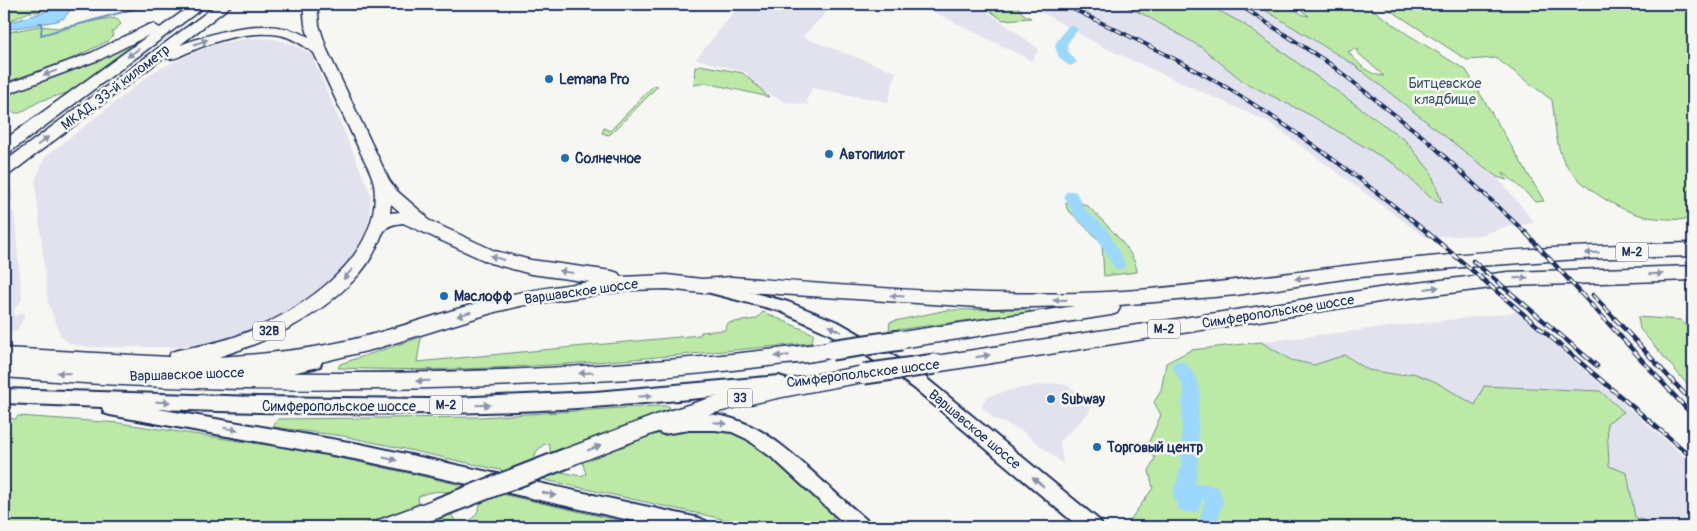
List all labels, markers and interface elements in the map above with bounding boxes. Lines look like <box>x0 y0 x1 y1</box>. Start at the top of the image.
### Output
one-way arrow <box>194 38 209 46</box>
street label: МКАД, 33-й километр <box>58 41 173 134</box>
one-way arrow <box>126 48 140 58</box>
one-way arrow <box>42 69 57 77</box>
place label: Lemana Pro <box>559 71 630 88</box>
marker: Lemana Pro <box>543 73 555 85</box>
park label: Битцевское кладбище <box>1409 75 1482 108</box>
one-way arrow <box>36 136 50 146</box>
place label: Автопилот <box>839 146 906 163</box>
marker: Автопилот <box>823 148 835 160</box>
place label: Солнечное <box>575 150 642 167</box>
marker: Солнечное <box>559 152 571 164</box>
road number: М-2 <box>1616 242 1648 262</box>
one-way arrow <box>1584 250 1600 258</box>
one-way arrow <box>489 254 504 262</box>
one-way arrow <box>343 267 354 280</box>
one-way arrow <box>558 268 574 276</box>
one-way arrow <box>1648 270 1664 278</box>
one-way arrow <box>1294 274 1310 282</box>
one-way arrow <box>1513 274 1529 282</box>
street label: Варшавское шоссе <box>523 275 639 308</box>
one-way arrow <box>1424 284 1440 292</box>
place label: Маслофф <box>454 288 512 305</box>
marker: Маслофф <box>438 290 450 302</box>
one-way arrow <box>889 291 905 299</box>
street label: Симферопольское шоссе <box>1201 291 1355 332</box>
one-way arrow <box>1051 296 1067 304</box>
one-way arrow <box>456 311 471 319</box>
road number: М-2 <box>1148 320 1180 338</box>
road number: 32B <box>253 322 285 341</box>
one-way arrow <box>828 325 842 333</box>
one-way arrow <box>774 352 790 360</box>
one-way arrow <box>976 352 992 360</box>
street label: Симферопольское шоссе <box>786 356 941 391</box>
street label: Варшавское шоссе <box>129 364 245 385</box>
one-way arrow <box>55 369 71 377</box>
one-way arrow <box>577 370 593 378</box>
one-way arrow <box>415 377 431 385</box>
street label: Варшавское шоссе <box>925 386 1024 473</box>
road number: 33 <box>728 388 752 408</box>
place label: Subway <box>1061 391 1105 408</box>
one-way arrow <box>637 392 653 400</box>
marker: Subway <box>1045 393 1057 405</box>
road number: М-2 <box>430 396 462 414</box>
street label: Симферопольское шоссе <box>262 398 416 415</box>
one-way arrow <box>155 399 171 407</box>
one-way arrow <box>475 401 491 409</box>
one-way arrow <box>712 419 728 427</box>
one-way arrow <box>223 425 239 433</box>
place label: Торговый центр <box>1106 439 1204 456</box>
marker: Торговый центр <box>1091 441 1103 453</box>
one-way arrow <box>586 444 601 451</box>
one-way arrow <box>383 455 398 463</box>
one-way arrow <box>1031 477 1044 488</box>
one-way arrow <box>541 490 556 498</box>

